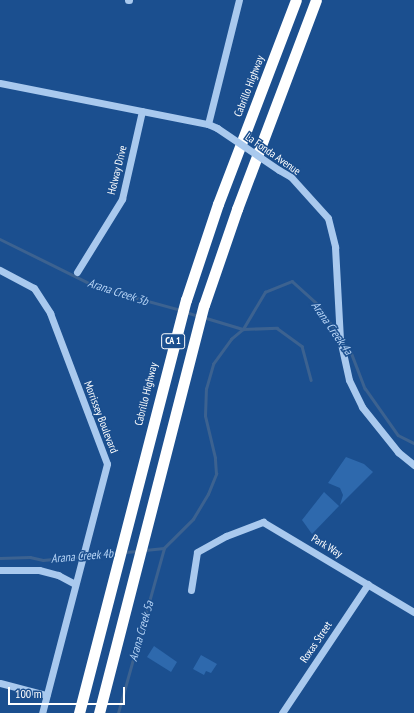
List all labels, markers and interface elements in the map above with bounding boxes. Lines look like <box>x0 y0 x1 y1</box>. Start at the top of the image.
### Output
street label: Cabrillo Highway <box>231 53 267 119</box>
street label: La Fonda Avenue <box>243 130 303 178</box>
street label: Holway Drive <box>104 144 130 196</box>
water label: Arana Creek 3b <box>86 275 150 309</box>
water label: Arana Creek 4a <box>308 298 356 358</box>
road number: CA 1 <box>160 333 186 349</box>
street label: Cabrillo Highway <box>132 361 160 427</box>
street label: Morrissey Boulevard <box>81 379 121 455</box>
street label: Park Way <box>309 532 345 560</box>
water label: Arana Creek 4b <box>50 546 114 566</box>
water label: Arana Creek 5a <box>126 599 156 663</box>
street label: Roxas Street <box>297 619 335 665</box>
scale bar <box>10 679 127 705</box>
text: 100 m <box>15 686 42 701</box>

